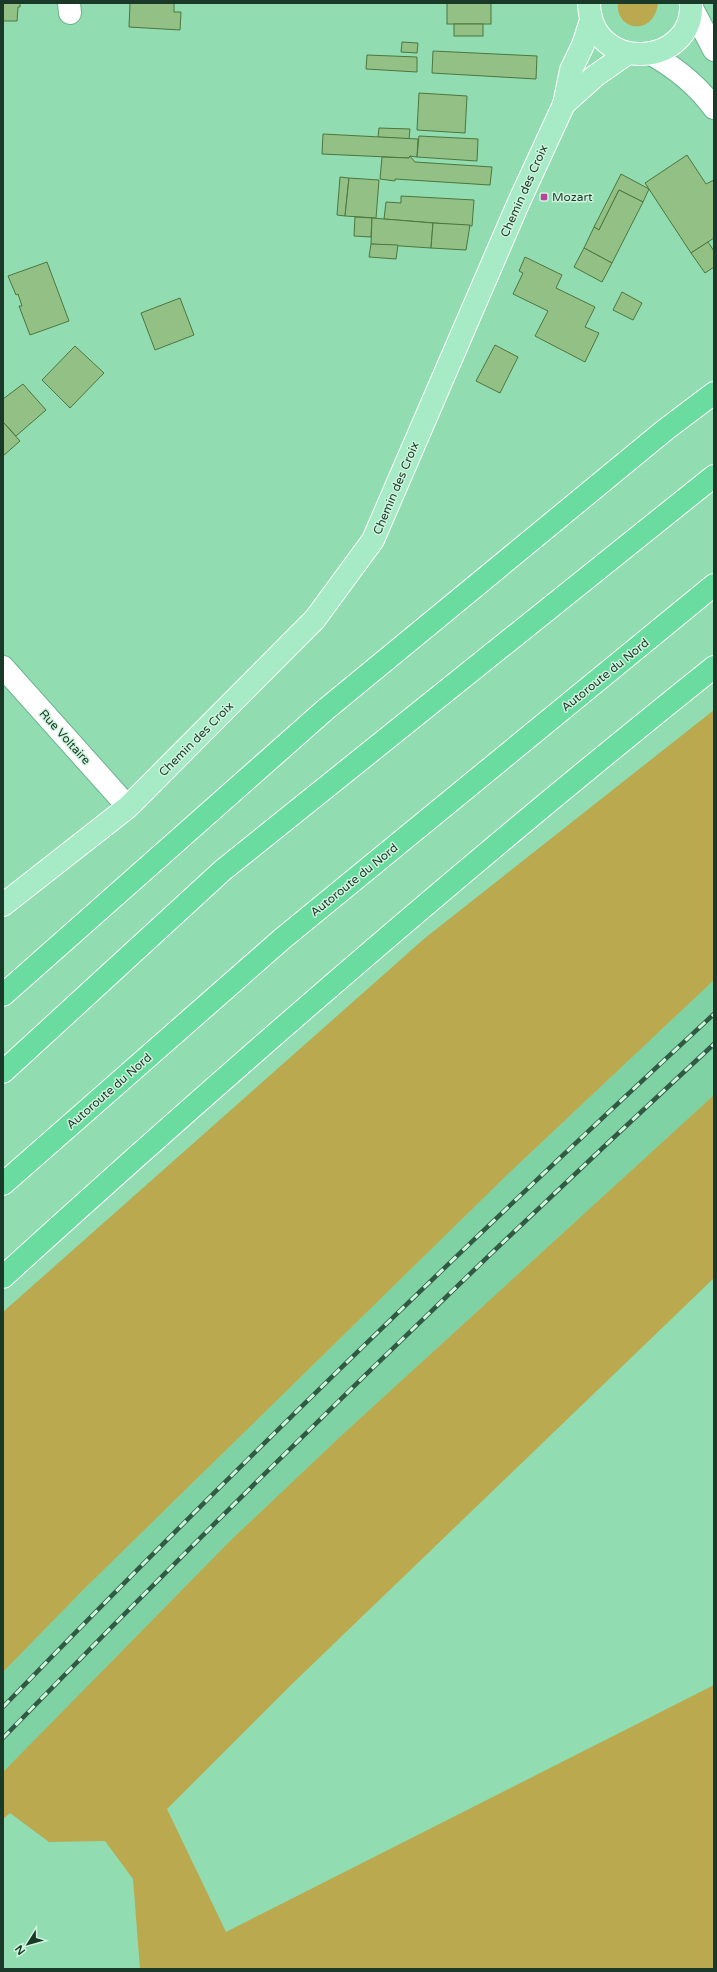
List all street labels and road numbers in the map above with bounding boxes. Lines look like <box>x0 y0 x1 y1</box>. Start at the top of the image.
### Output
street label: Chemin des Croix <box>497 143 551 239</box>
street label: Chemin des Croix <box>370 439 422 537</box>
street label: Autoroute du Nord <box>559 636 651 714</box>
street label: Chemin des Croix <box>156 699 236 779</box>
street label: Rue Voltaire <box>37 707 94 768</box>
street label: Autoroute du Nord <box>308 841 400 919</box>
street label: Autoroute du Nord <box>64 1050 154 1132</box>

